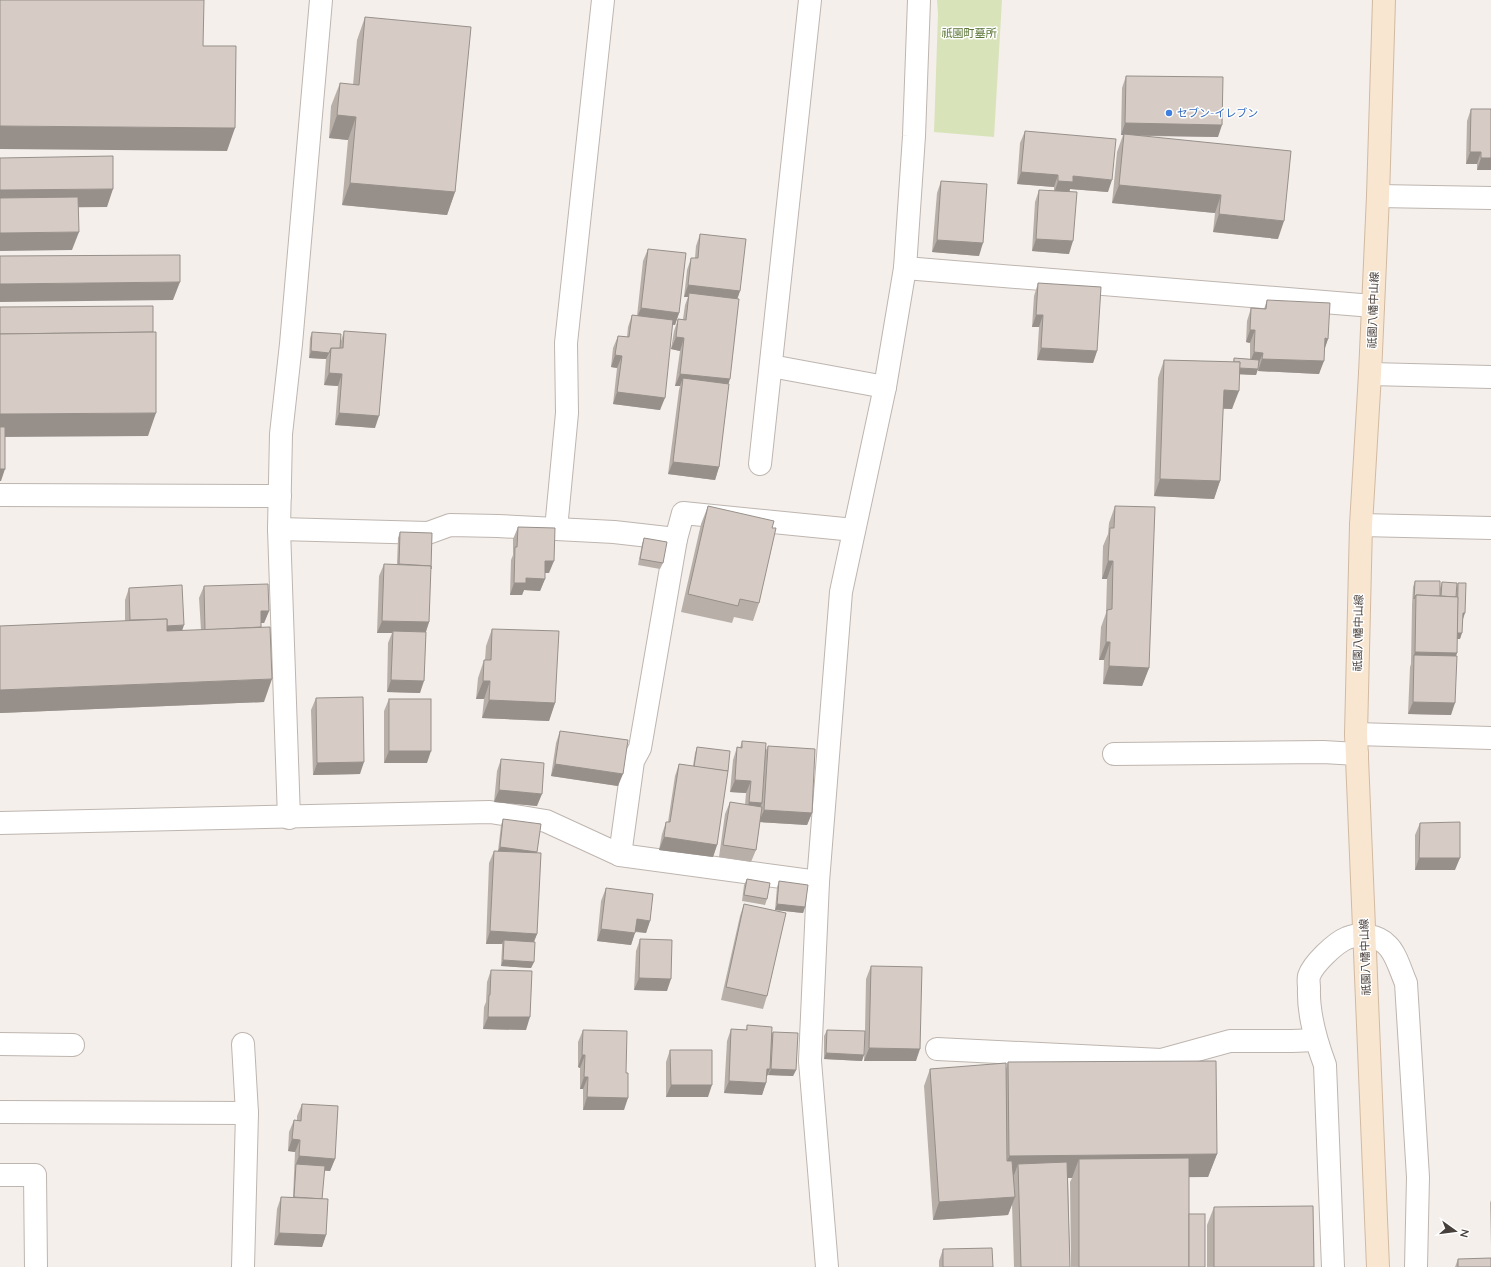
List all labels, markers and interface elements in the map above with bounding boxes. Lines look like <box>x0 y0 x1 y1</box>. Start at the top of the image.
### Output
park label: 祇園町墓所 <box>942 26 997 40</box>
place label: セブン-イレブン <box>1177 106 1258 120</box>
marker: セブン-イレブン <box>1164 108 1174 118</box>
street label: 祇園八幡中山線 <box>1365 271 1381 349</box>
street label: 祇園八幡中山線 <box>1350 594 1366 672</box>
street label: 祇園八幡中山線 <box>1357 918 1373 996</box>
north arrow <box>1435 1211 1475 1251</box>
text: N <box>1457 1228 1472 1239</box>

